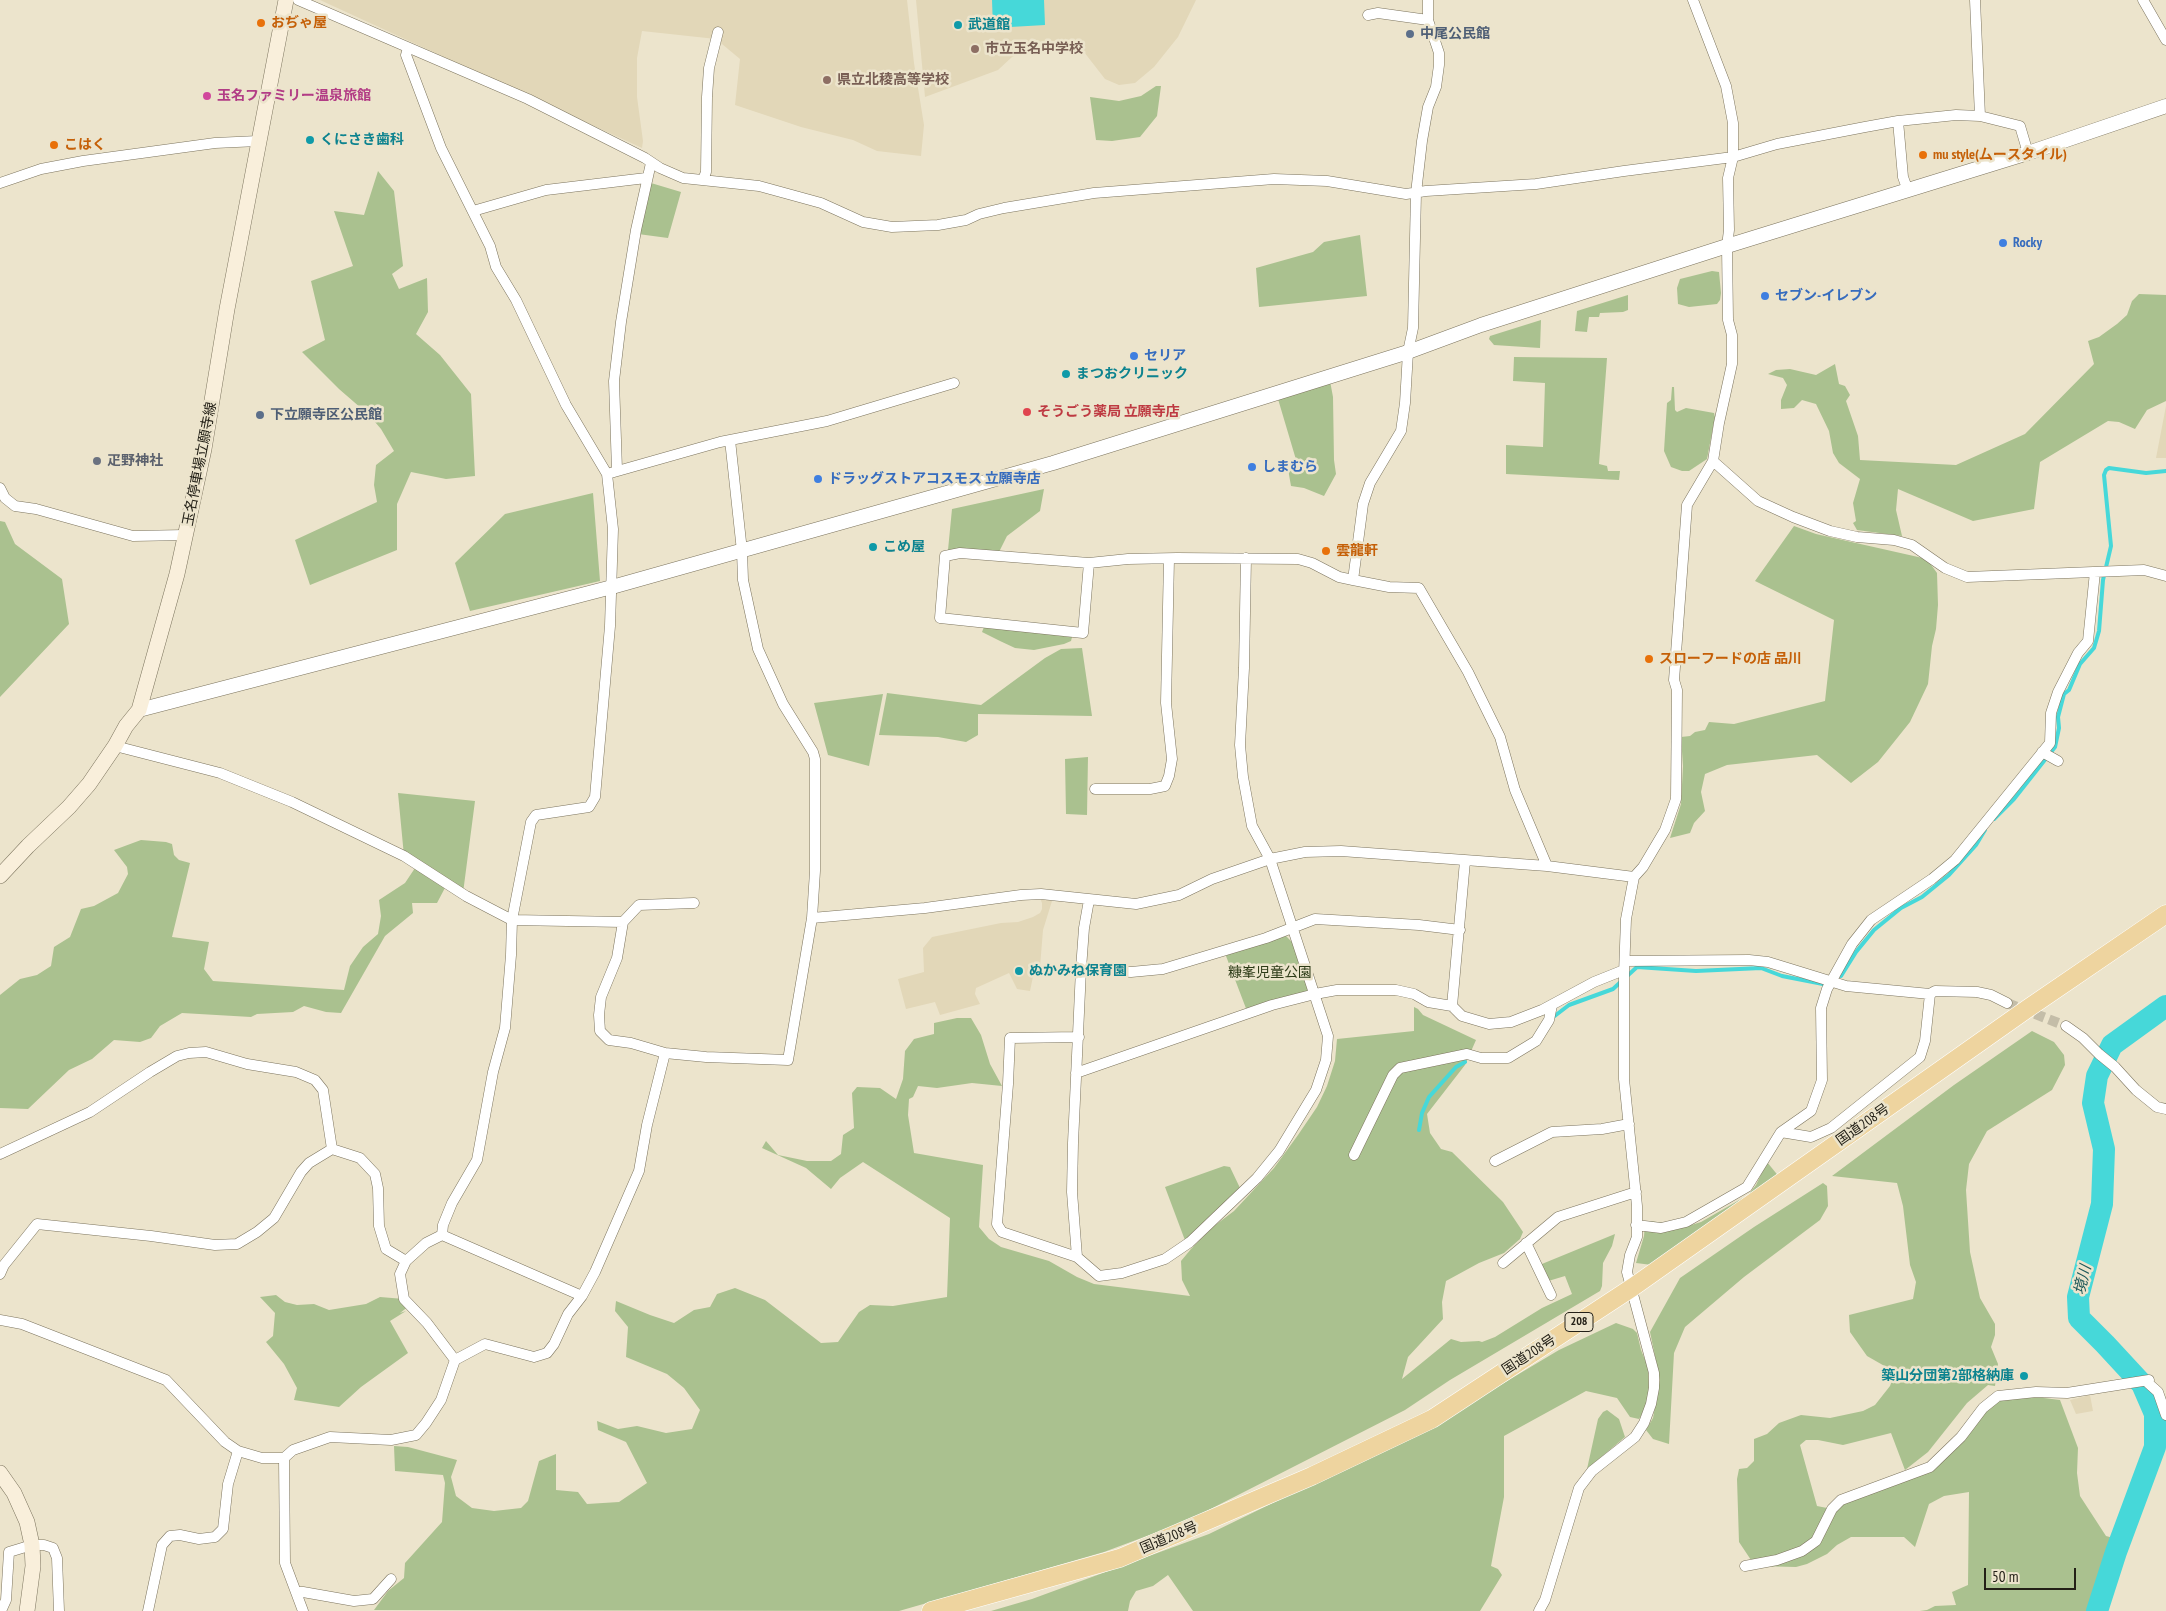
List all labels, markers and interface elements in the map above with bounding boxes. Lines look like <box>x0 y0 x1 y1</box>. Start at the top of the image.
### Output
place label: おぢゃ屋 <box>271 15 327 31</box>
marker: おぢゃ屋 <box>255 17 267 29</box>
place label: 武道館 <box>968 17 1010 33</box>
marker: 武道館 <box>952 19 964 31</box>
place label: 中尾公民館 <box>1420 26 1490 42</box>
marker: 中尾公民館 <box>1404 28 1416 40</box>
place label: 市立玉名中学校 <box>985 41 1083 57</box>
marker: 市立玉名中学校 <box>969 43 981 55</box>
place label: 県立北稜高等学校 <box>837 72 949 88</box>
marker: 県立北稜高等学校 <box>821 74 833 86</box>
place label: 玉名ファミリー温泉旅館 <box>217 88 371 104</box>
marker: 玉名ファミリー温泉旅館 <box>201 90 213 102</box>
place label: くにさき歯科 <box>320 132 404 148</box>
marker: くにさき歯科 <box>304 134 316 146</box>
place label: こはく <box>64 137 106 153</box>
marker: こはく <box>48 139 60 151</box>
place label: mu style(厶ースタイル) <box>1933 147 2067 163</box>
marker: mu style(厶ースタイル) <box>1917 149 1929 161</box>
place label: Rocky <box>2013 235 2042 251</box>
marker: Rocky <box>1997 237 2009 249</box>
place label: セブン-イレブン <box>1775 288 1877 304</box>
marker: セブン-イレブン <box>1759 290 1771 302</box>
place label: セリア <box>1144 348 1186 364</box>
marker: セリア <box>1128 350 1140 362</box>
place label: まつおクリニック <box>1076 366 1188 382</box>
marker: まつおクリニック <box>1060 368 1072 380</box>
street label: 玉名停車場立願寺線 <box>180 401 220 527</box>
place label: そうごう薬局 立願寺店 <box>1037 404 1180 420</box>
marker: そうごう薬局 立願寺店 <box>1021 406 1033 418</box>
place label: 下立願寺区公民館 <box>270 407 382 423</box>
marker: 下立願寺区公民館 <box>254 409 266 421</box>
place label: 疋野神社 <box>107 453 163 469</box>
marker: 疋野神社 <box>91 455 103 467</box>
place label: しまむら <box>1262 459 1318 475</box>
marker: しまむら <box>1246 461 1258 473</box>
place label: ドラッグストアコスモス 立願寺店 <box>828 471 1041 487</box>
marker: ドラッグストアコスモス 立願寺店 <box>812 473 824 485</box>
place label: こめ屋 <box>883 539 925 555</box>
marker: こめ屋 <box>867 541 879 553</box>
place label: 雲龍軒 <box>1336 543 1378 559</box>
marker: 雲龍軒 <box>1320 545 1332 557</box>
place label: スローフードの店 品川 <box>1659 651 1802 667</box>
marker: スローフードの店 品川 <box>1643 653 1655 665</box>
place label: ぬかみね保育園 <box>1029 963 1127 979</box>
marker: ぬかみね保育園 <box>1013 965 1025 977</box>
park label: 糠峯児童公園 <box>1228 965 1312 981</box>
street label: 国道208号 <box>1833 1101 1893 1149</box>
water label: 境川 <box>2071 1263 2095 1297</box>
road number: 208 <box>1565 1312 1593 1331</box>
street label: 国道208号 <box>1499 1331 1559 1379</box>
place label: 築山分団第2部格納庫 <box>1881 1368 2014 1384</box>
marker: 築山分団第2部格納庫 <box>2018 1370 2030 1382</box>
street label: 国道208号 <box>1138 1518 1200 1558</box>
scale bar <box>1986 1558 2078 1590</box>
text: 50 m <box>1992 1567 2018 1586</box>

